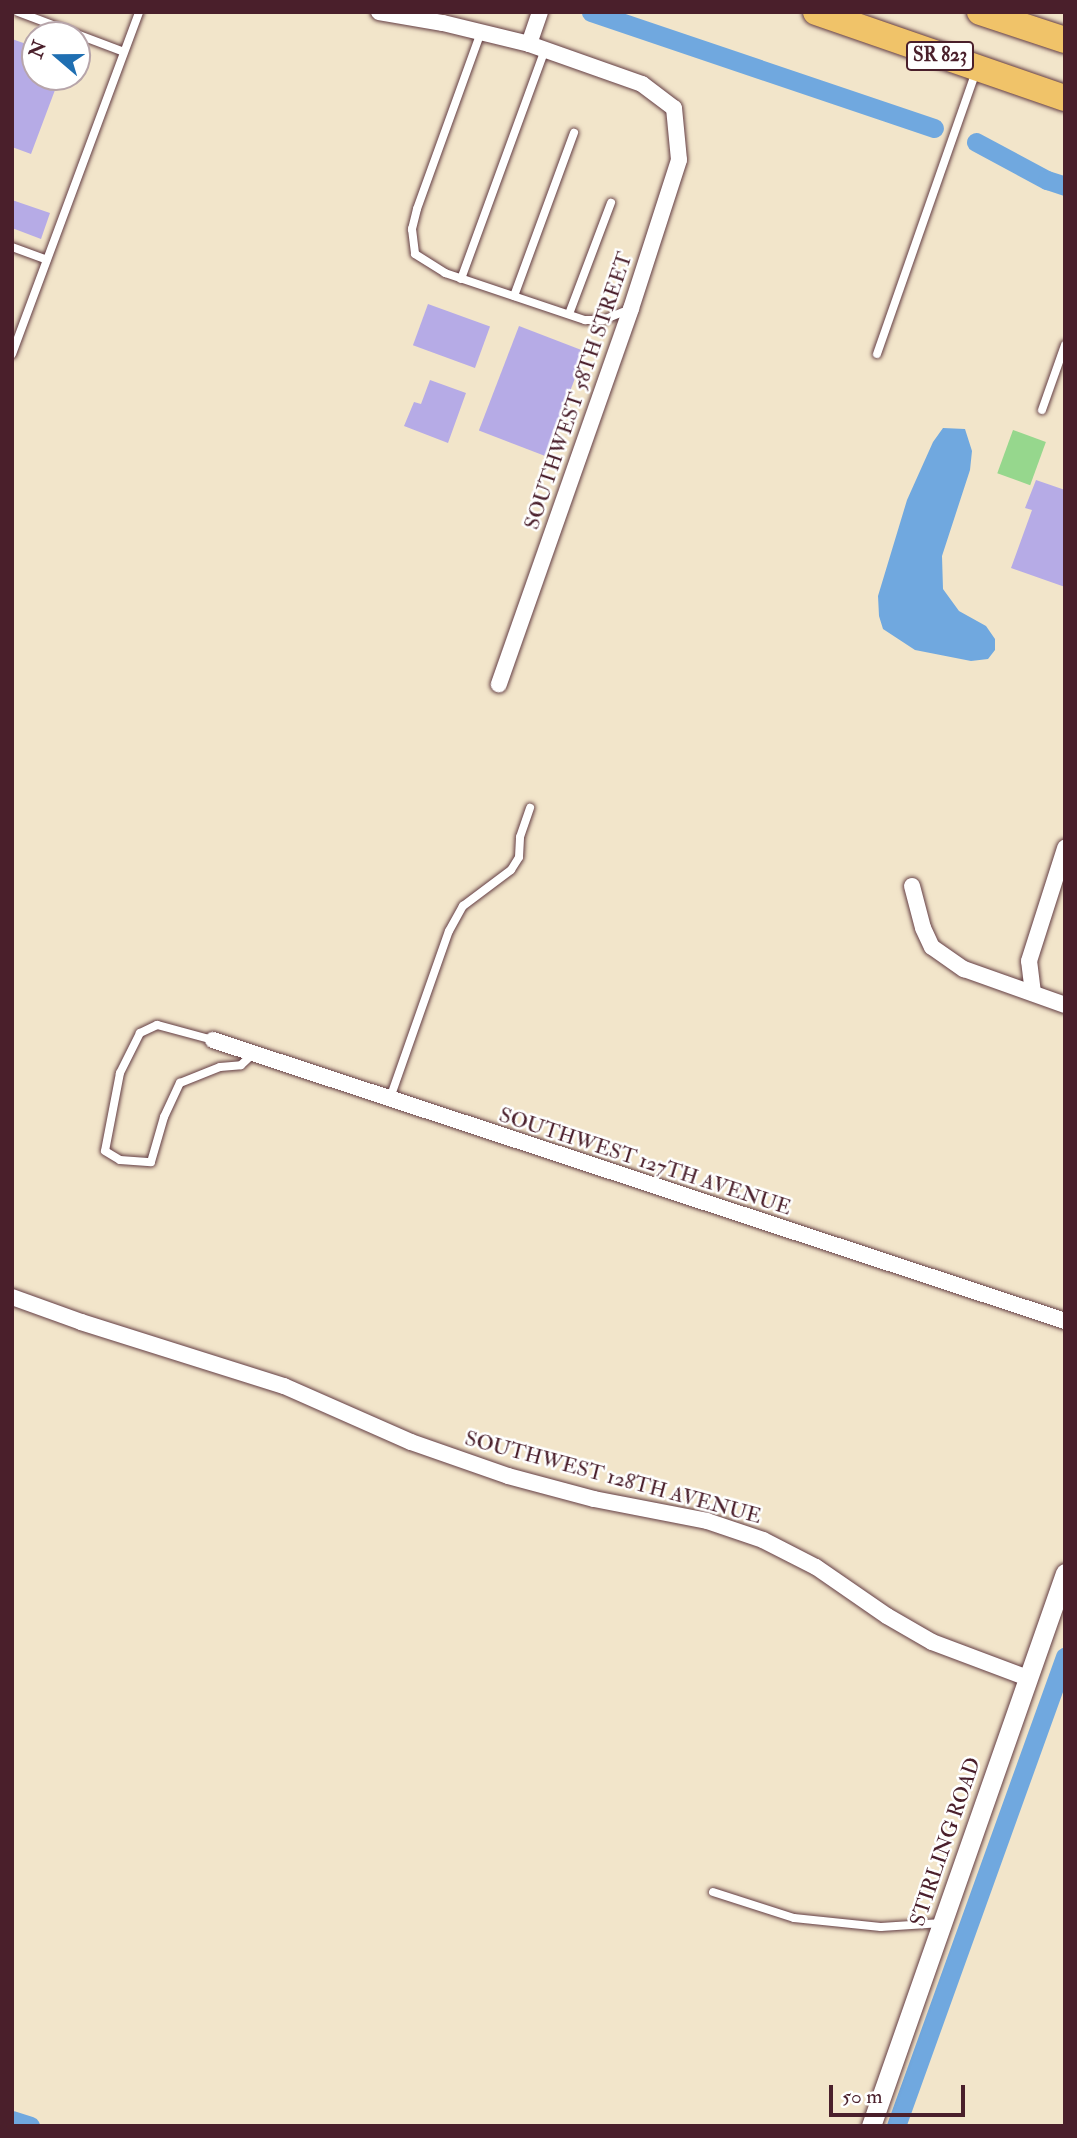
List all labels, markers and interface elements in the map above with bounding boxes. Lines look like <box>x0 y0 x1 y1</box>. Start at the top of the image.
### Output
north arrow <box>21 21 91 91</box>
text: N <box>24 37 52 62</box>
road number: SR 823 <box>905 40 975 72</box>
street label: SOUTHWEST 58TH STREET <box>520 249 638 533</box>
street label: SOUTHWEST 127TH AVENUE <box>496 1103 794 1221</box>
street label: SOUTHWEST 128TH AVENUE <box>462 1426 764 1530</box>
street label: STIRLING ROAD <box>905 1754 987 1930</box>
scale bar <box>832 2072 968 2116</box>
text: 50 m <box>842 2083 883 2110</box>

